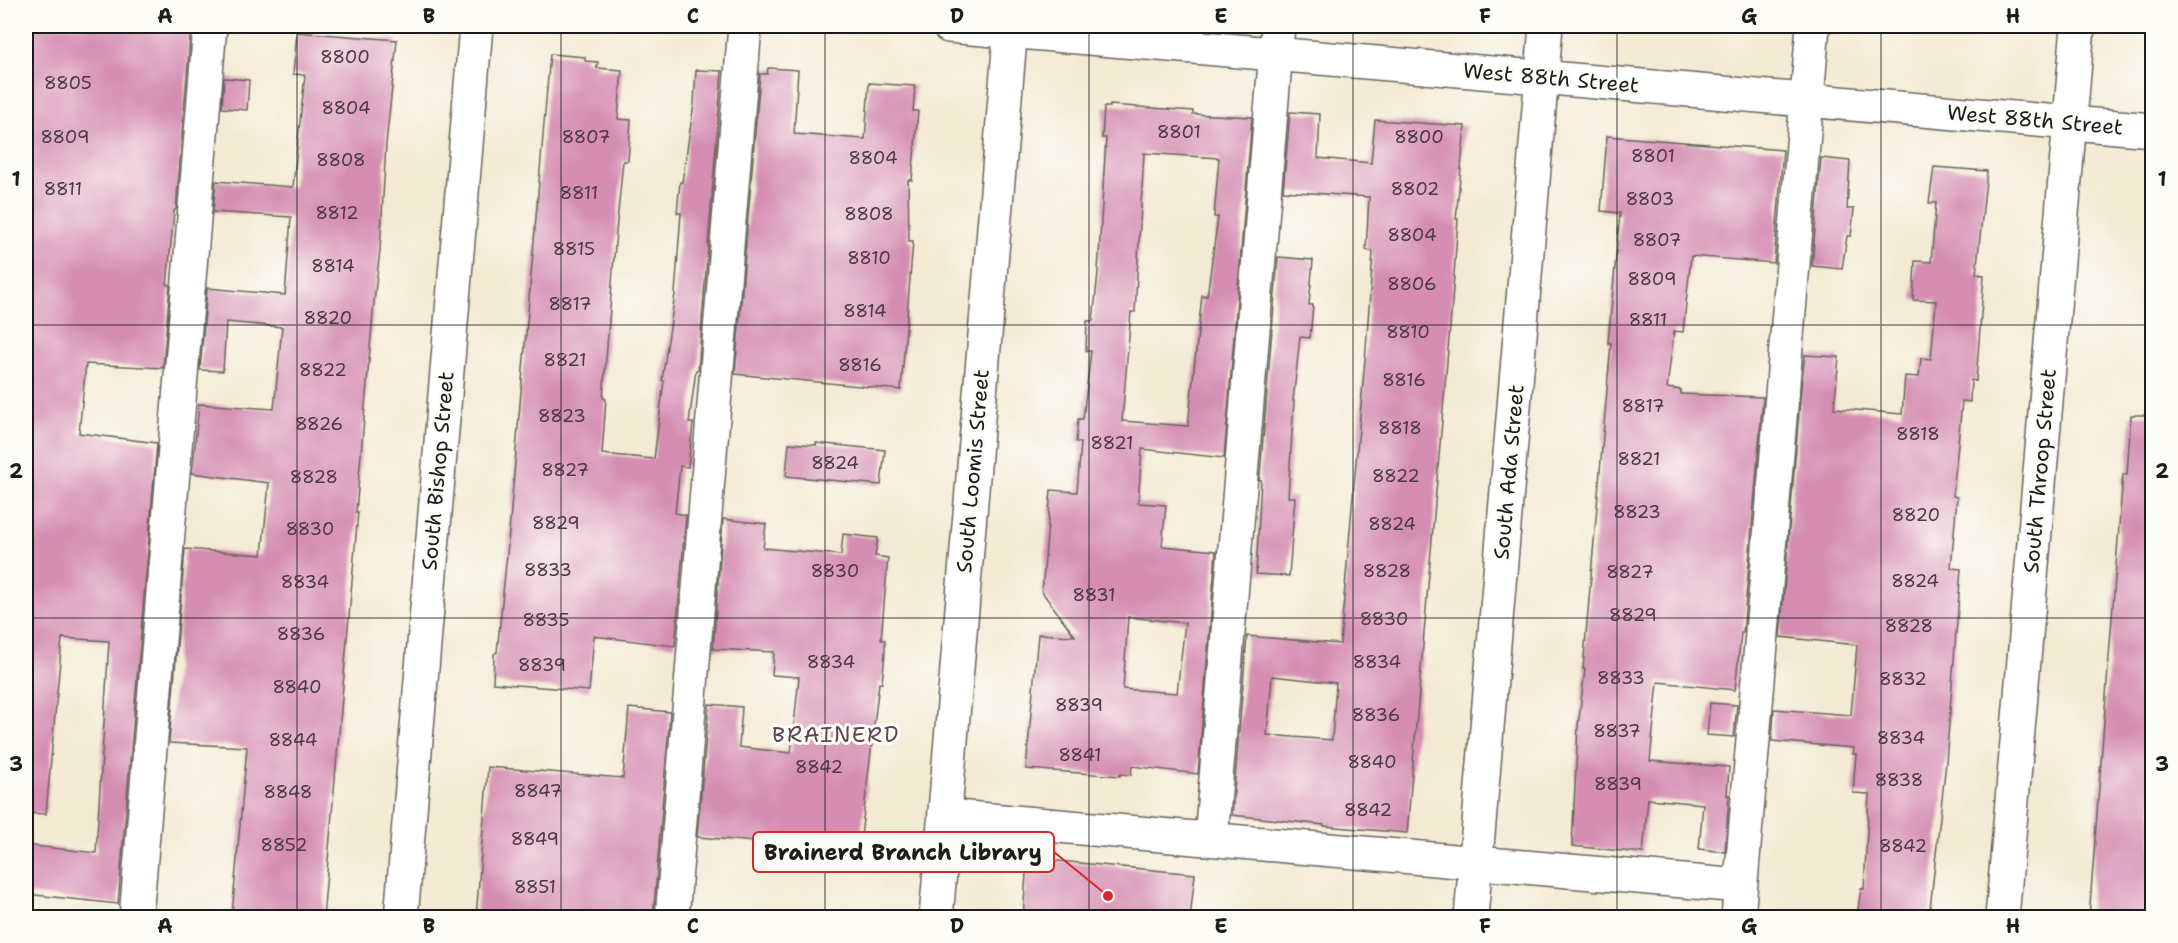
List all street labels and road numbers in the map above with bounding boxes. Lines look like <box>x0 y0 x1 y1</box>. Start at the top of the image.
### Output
street label: West 88th Street <box>1462 56 1640 100</box>
street label: West 88th Street <box>1946 98 2124 142</box>
street label: South Loomis Street <box>950 368 996 574</box>
street label: South Throop Street <box>2017 368 2063 574</box>
street label: South Bishop Street <box>415 370 461 572</box>
street label: South Ada Street <box>1487 383 1531 561</box>

